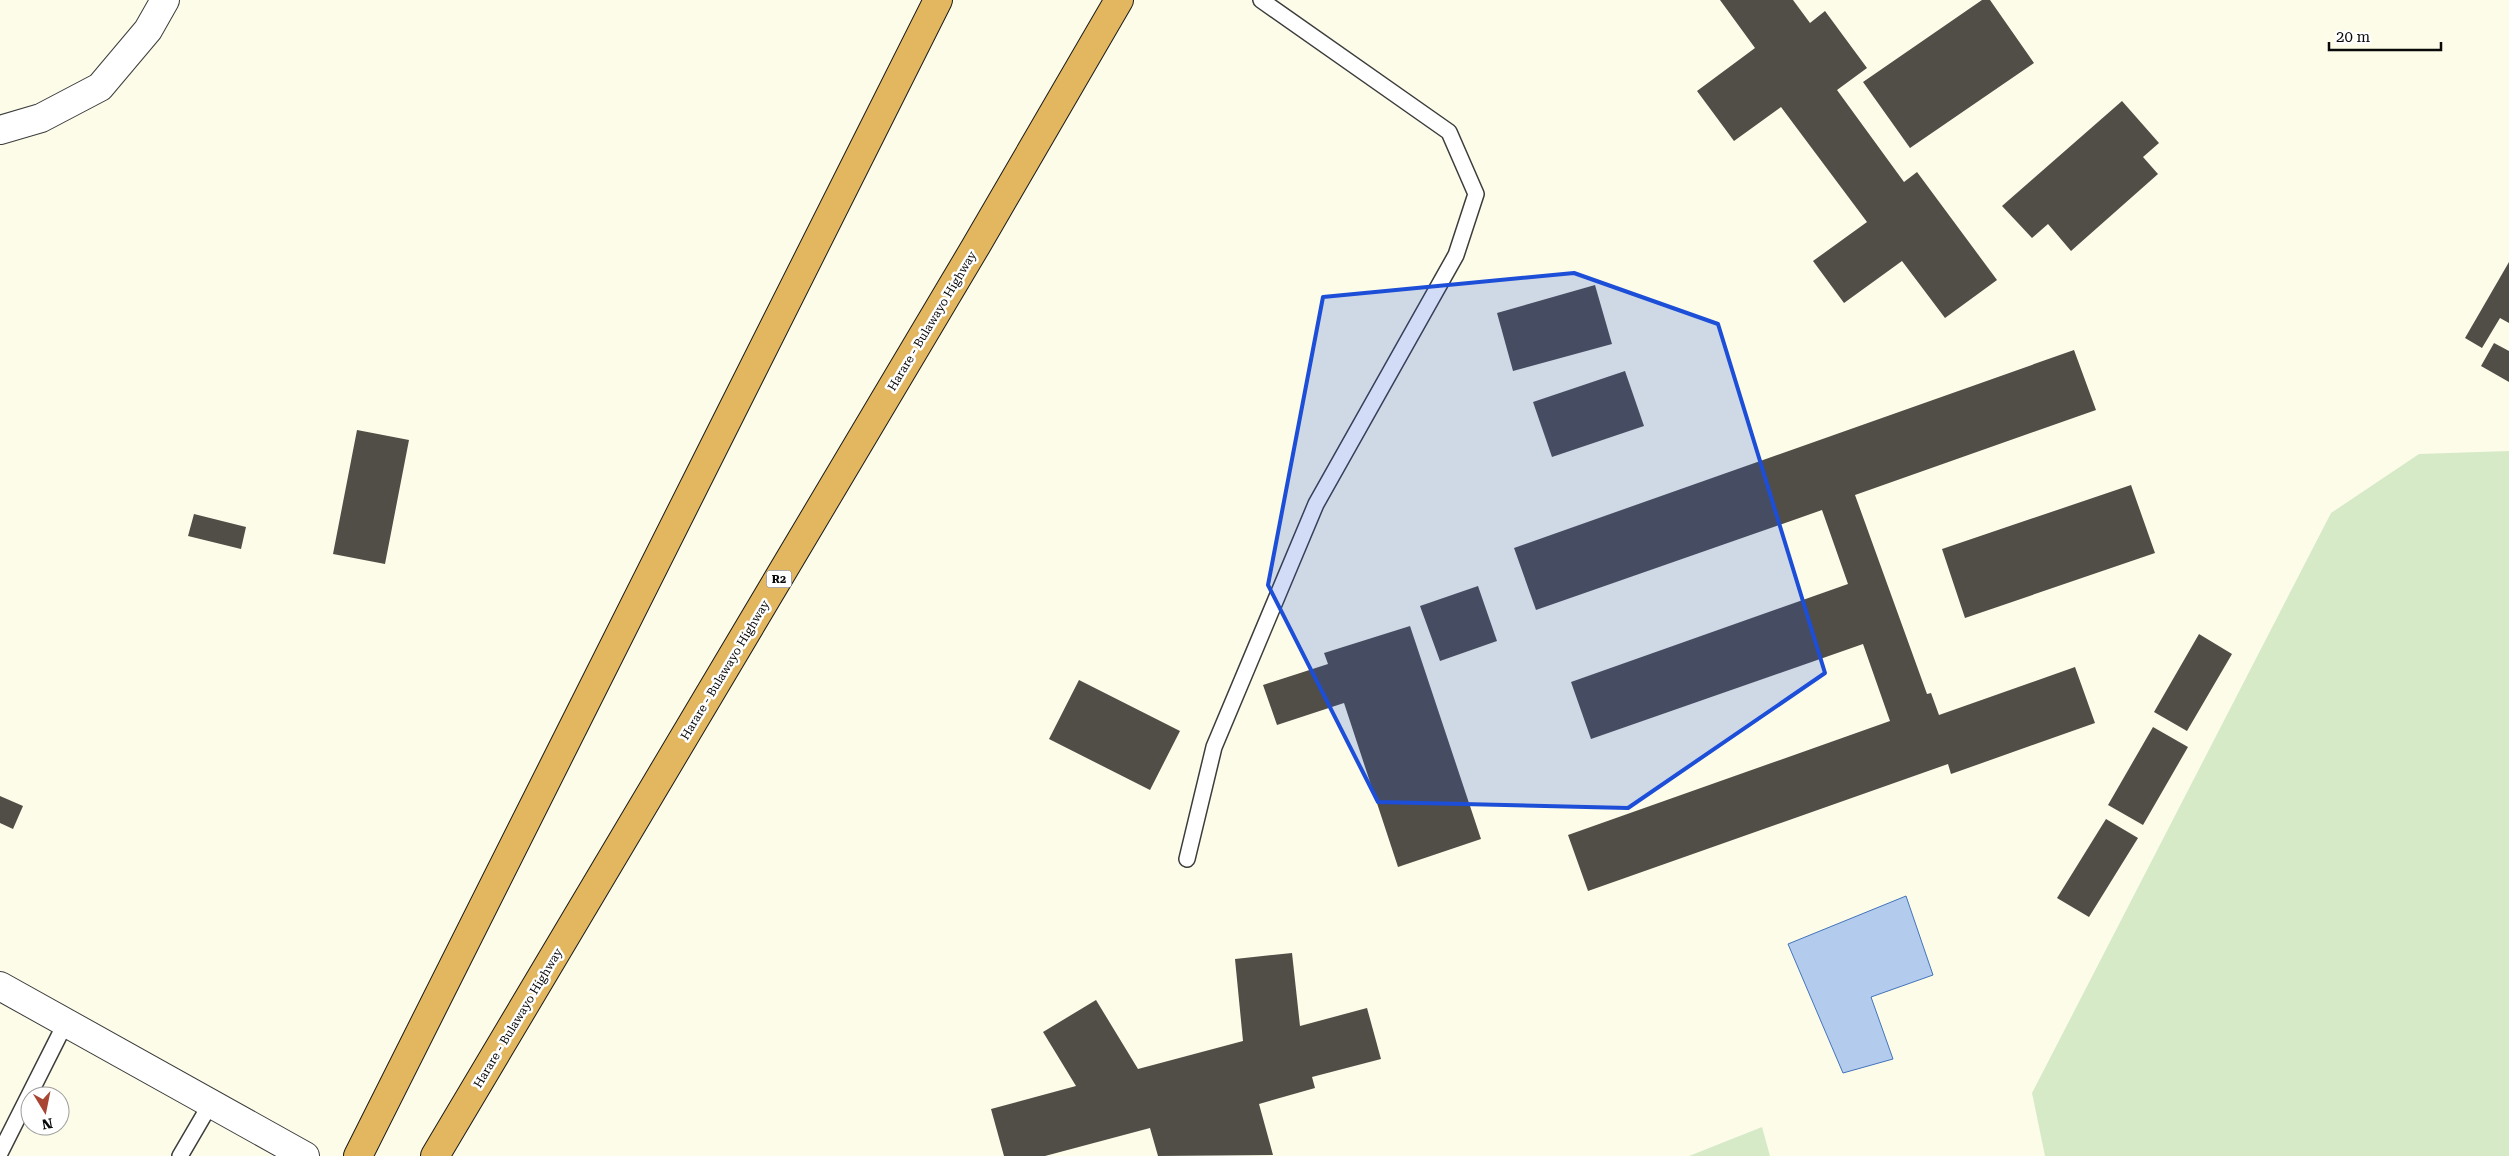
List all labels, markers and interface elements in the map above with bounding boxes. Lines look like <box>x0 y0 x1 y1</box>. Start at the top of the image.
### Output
scale bar <box>2329 20 2442 52</box>
text: 20 m <box>2336 28 2371 46</box>
street label: Harare - Bulawayo Highway <box>885 248 980 393</box>
road number: R2 <box>766 570 792 588</box>
street label: Harare - Bulawayo Highway <box>678 597 773 742</box>
street label: Harare - Bulawayo Highway <box>471 945 566 1090</box>
north arrow <box>20 1086 70 1136</box>
text: N <box>40 1115 54 1133</box>

